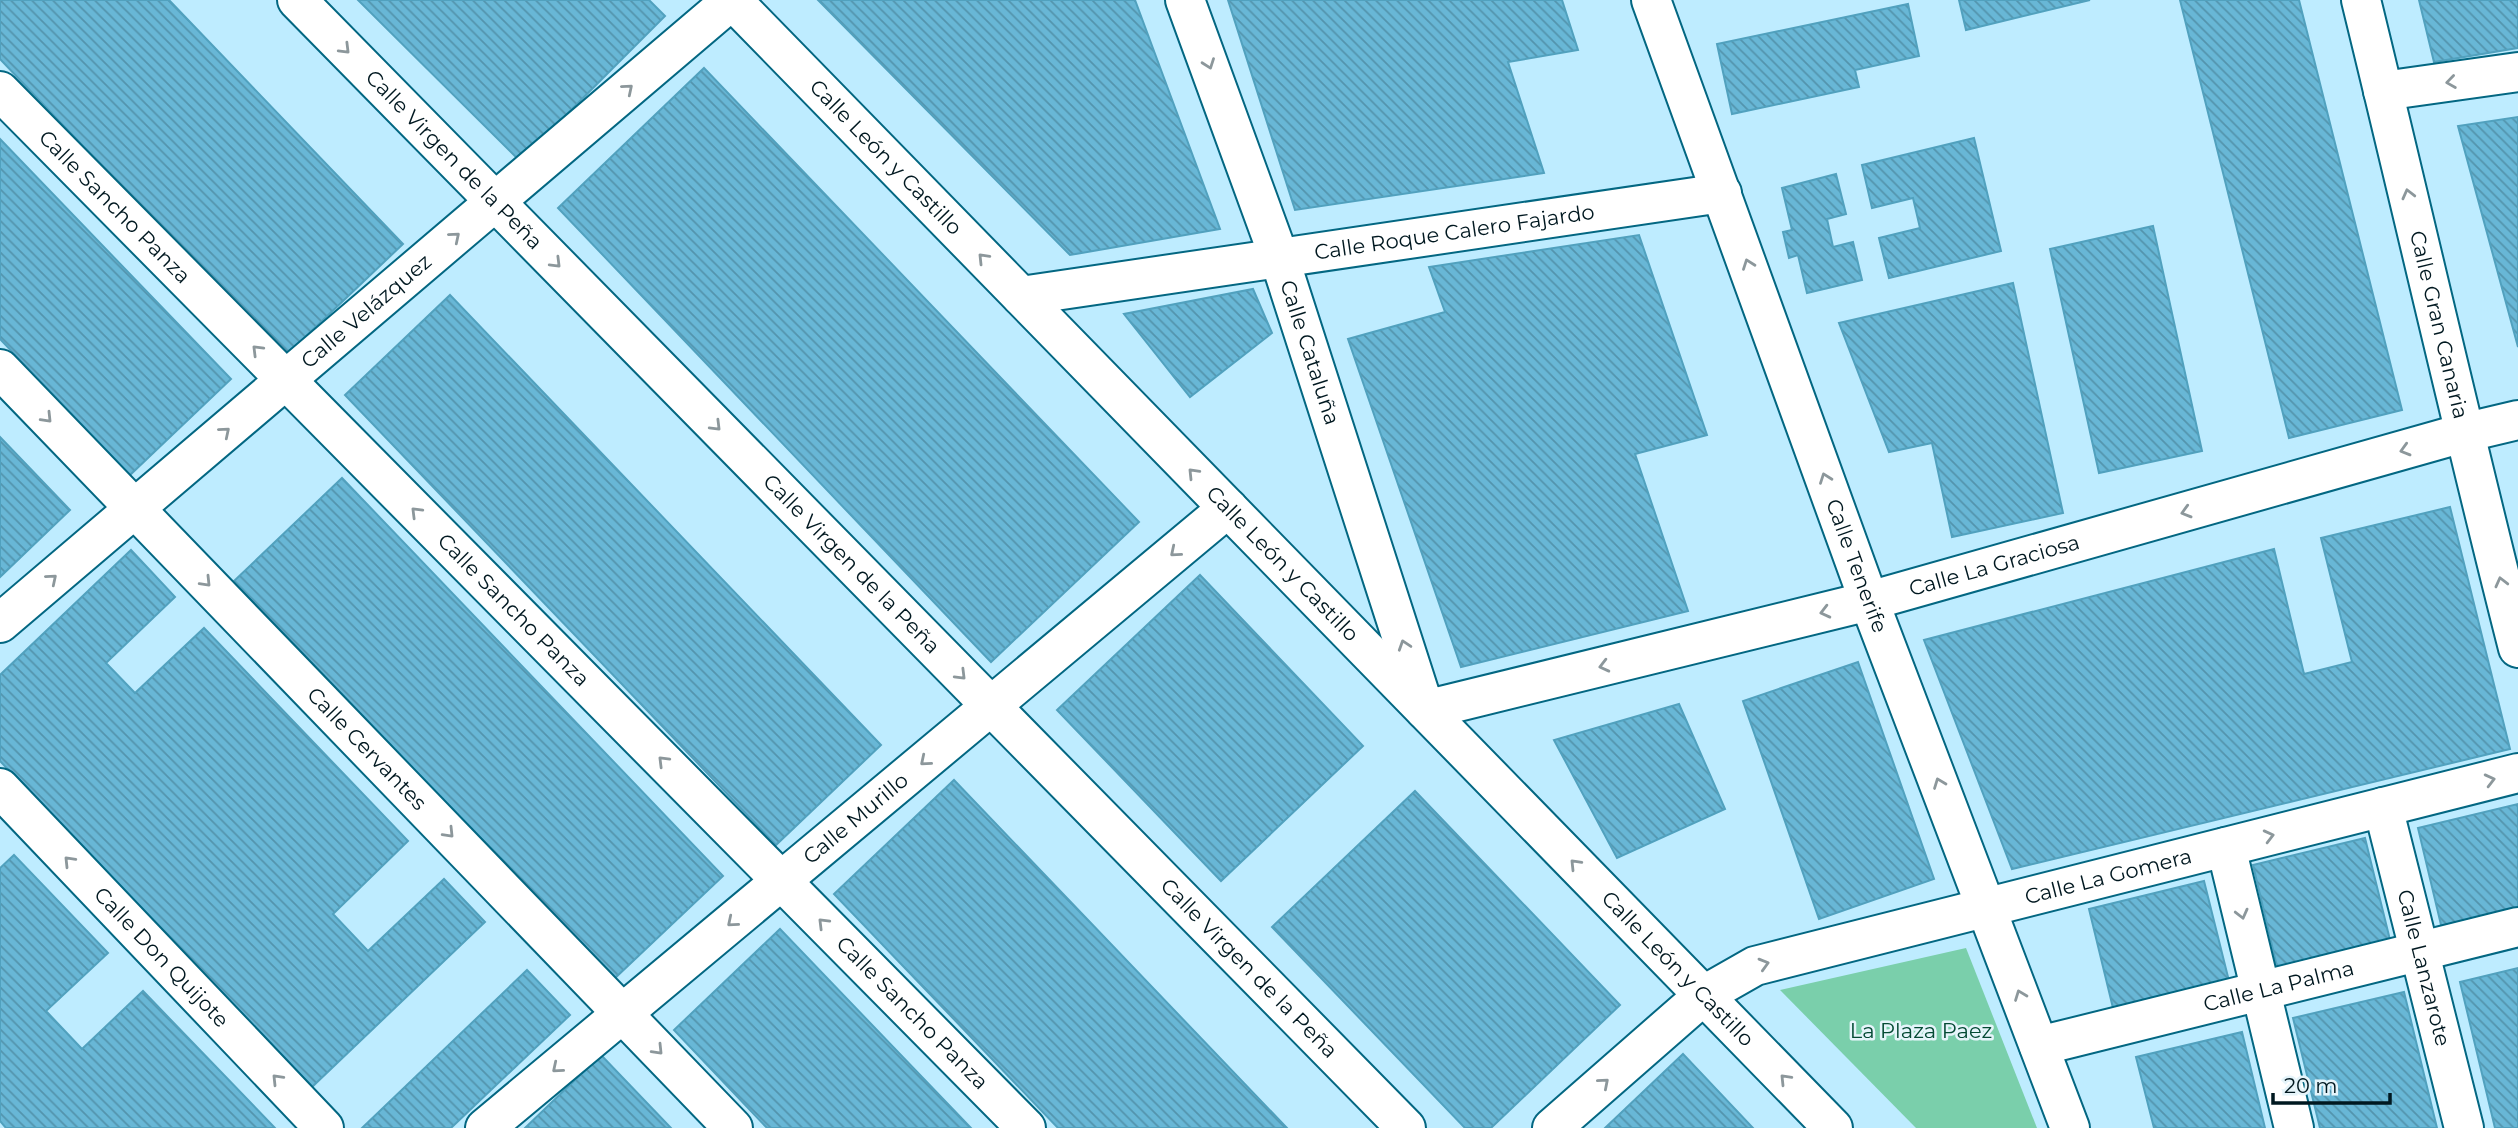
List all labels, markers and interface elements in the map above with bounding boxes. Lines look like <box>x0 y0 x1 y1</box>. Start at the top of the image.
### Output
one-way arrow <box>337 40 350 53</box>
one-way arrow <box>1200 58 1214 70</box>
street label: Calle Virgen de la Peña <box>361 64 548 254</box>
street label: Calle León y Castillo <box>805 74 967 240</box>
one-way arrow <box>2445 74 2457 89</box>
one-way arrow <box>619 85 632 97</box>
street label: Calle Sancho Panza <box>34 125 196 288</box>
one-way arrow <box>2402 188 2416 200</box>
street label: Calle Roque Calero Fajardo <box>1313 199 1596 265</box>
street label: Calle Gran Canaria <box>2405 228 2474 421</box>
one-way arrow <box>446 233 459 245</box>
street label: Calle Velázquez <box>296 248 436 373</box>
one-way arrow <box>979 253 992 266</box>
one-way arrow <box>548 255 561 268</box>
one-way arrow <box>1742 259 1756 271</box>
street label: Calle Cataluña <box>1275 277 1345 428</box>
one-way arrow <box>252 346 265 359</box>
one-way arrow <box>39 410 52 423</box>
one-way arrow <box>707 417 720 430</box>
one-way arrow <box>217 428 230 440</box>
one-way arrow <box>2399 442 2411 456</box>
street label: Calle Virgen de la Peña <box>758 469 946 659</box>
one-way arrow <box>1189 469 1202 482</box>
one-way arrow <box>1819 473 1833 485</box>
street label: Calle León y Castillo <box>1201 481 1364 646</box>
street label: Calle Tenerife <box>1821 495 1893 636</box>
one-way arrow <box>2180 503 2192 518</box>
one-way arrow <box>412 507 425 520</box>
street label: Calle Sancho Panza <box>433 528 595 691</box>
street label: Calle La Graciosa <box>1906 529 2082 601</box>
one-way arrow <box>1171 544 1184 556</box>
one-way arrow <box>197 574 210 587</box>
one-way arrow <box>44 575 57 587</box>
one-way arrow <box>2495 576 2509 588</box>
one-way arrow <box>1819 604 1831 618</box>
one-way arrow <box>1398 640 1412 652</box>
one-way arrow <box>1598 658 1610 672</box>
one-way arrow <box>953 667 965 679</box>
street label: Calle Cervantes <box>302 682 432 815</box>
one-way arrow <box>921 753 934 765</box>
one-way arrow <box>658 756 671 769</box>
street label: Calle Murillo <box>798 767 913 869</box>
one-way arrow <box>2484 774 2496 788</box>
one-way arrow <box>1933 777 1947 789</box>
one-way arrow <box>440 825 453 838</box>
one-way arrow <box>2263 830 2275 844</box>
street label: Calle La Gomera <box>2022 843 2194 909</box>
one-way arrow <box>65 856 77 869</box>
one-way arrow <box>1570 859 1583 872</box>
street label: Calle Virgen de la Peña <box>1156 873 1343 1063</box>
street label: Calle Don Quijote <box>89 882 234 1032</box>
street label: Calle León y Castillo <box>1597 886 1759 1052</box>
street label: Calle Lanzarote <box>2392 887 2456 1049</box>
one-way arrow <box>2234 908 2248 920</box>
one-way arrow <box>727 914 740 926</box>
one-way arrow <box>818 918 831 931</box>
street label: Calle Sancho Panza <box>832 931 994 1094</box>
street label: Calle La Palma <box>2201 955 2357 1017</box>
one-way arrow <box>1758 958 1770 972</box>
one-way arrow <box>2014 990 2028 1002</box>
park label: La Plaza Paez <box>1850 1018 1992 1043</box>
one-way arrow <box>649 1042 662 1055</box>
one-way arrow <box>552 1060 565 1072</box>
scale bar <box>2273 1062 2390 1106</box>
text: 20 m <box>2284 1073 2338 1098</box>
one-way arrow <box>272 1074 285 1087</box>
one-way arrow <box>1781 1074 1794 1087</box>
one-way arrow <box>1595 1079 1608 1091</box>

